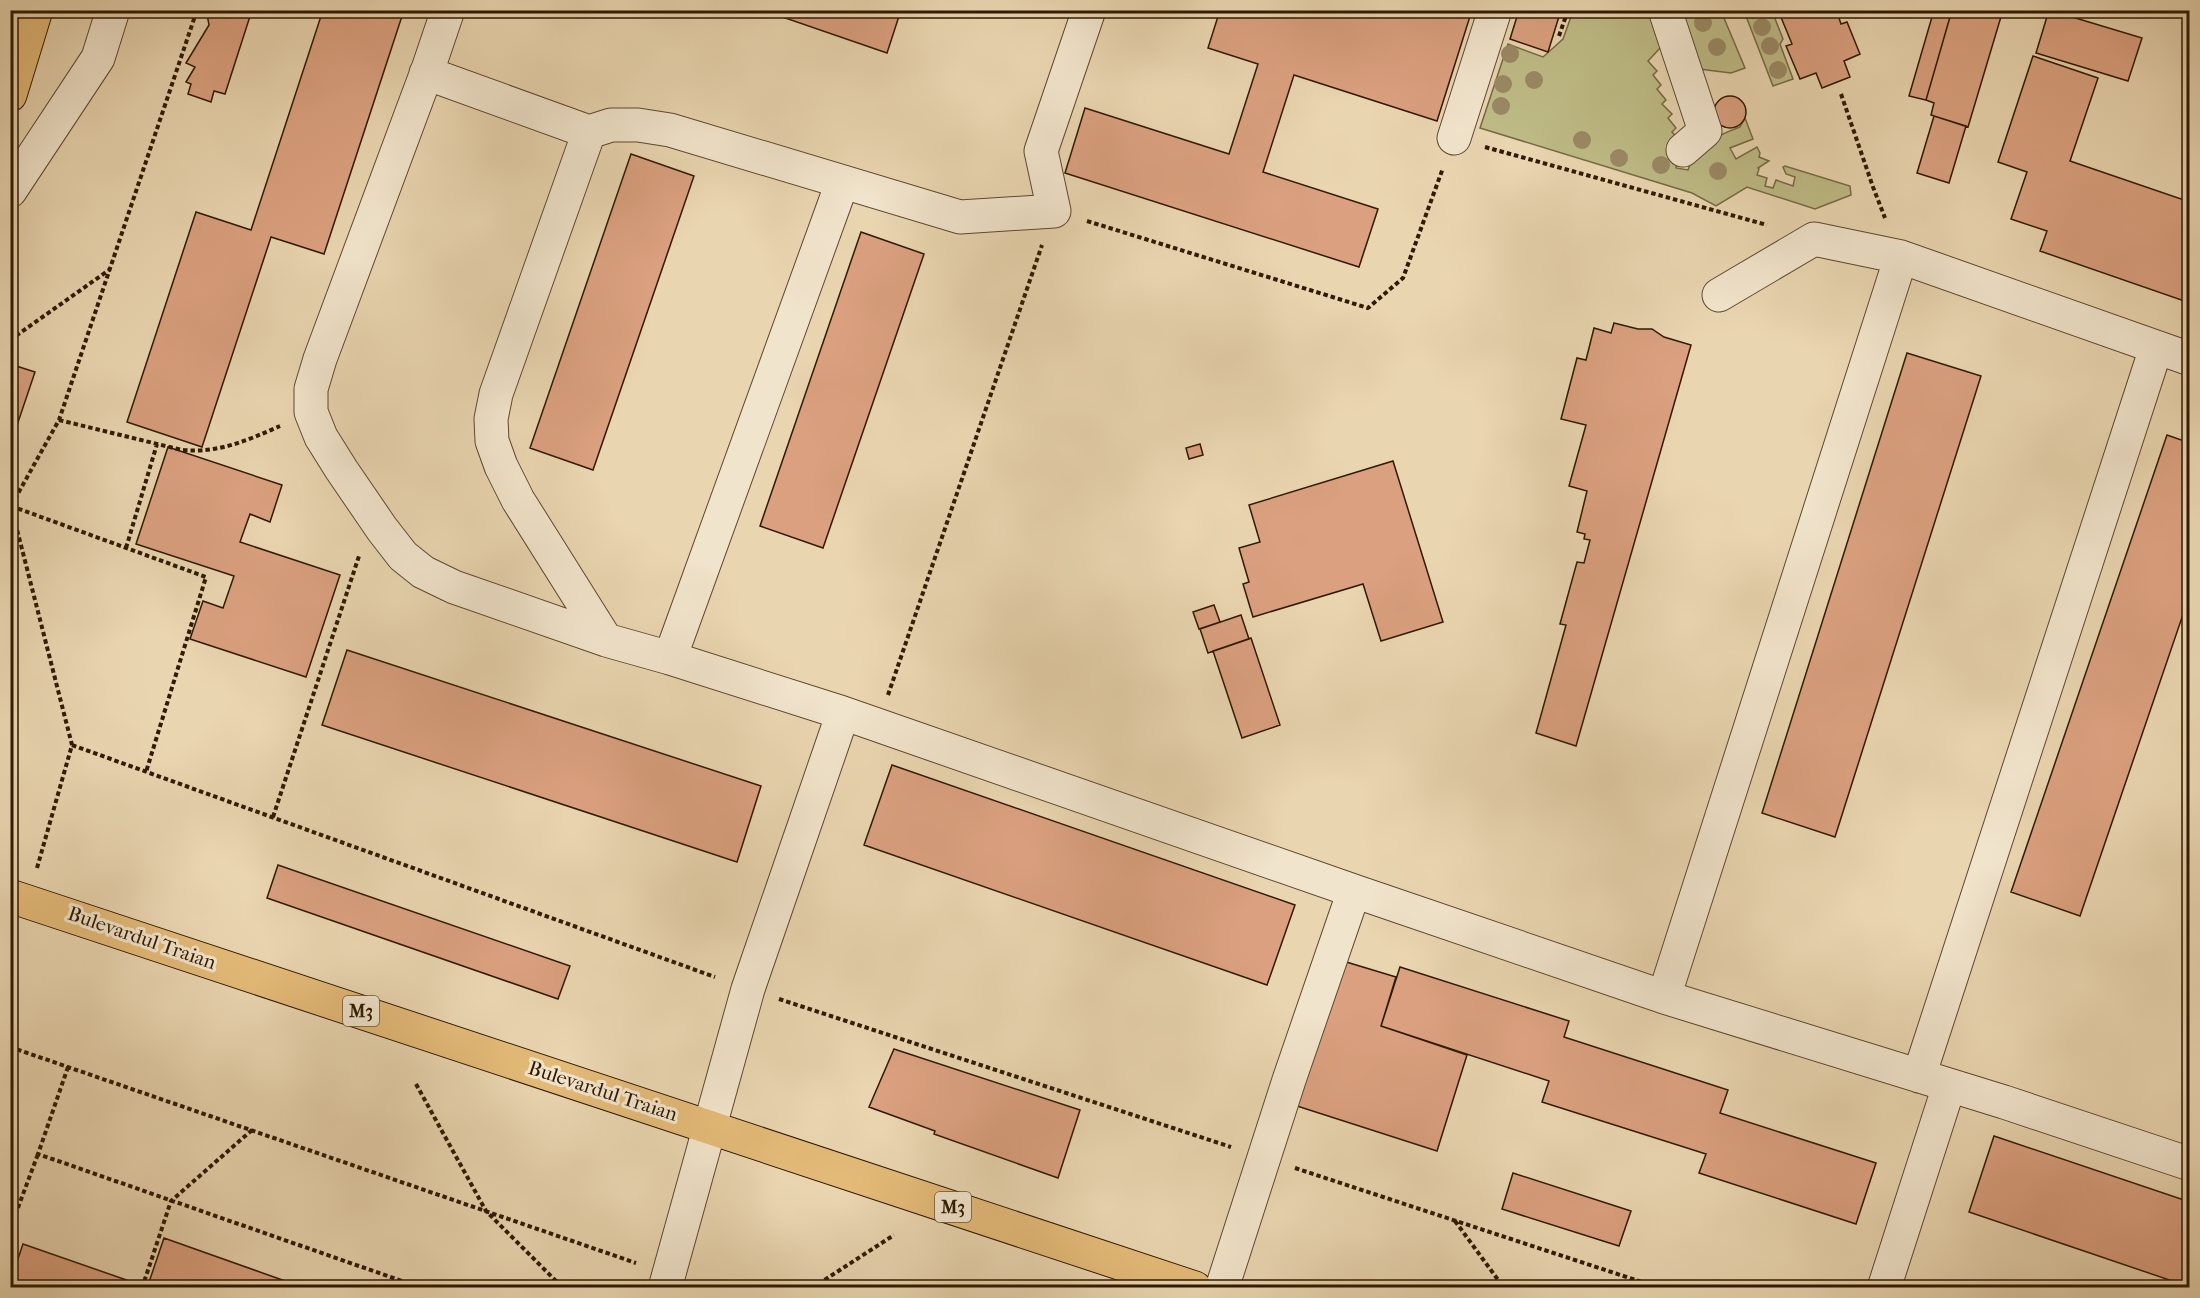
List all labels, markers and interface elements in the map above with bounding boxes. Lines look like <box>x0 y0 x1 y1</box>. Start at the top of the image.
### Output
street label: Bulevardul Traian <box>65 902 220 974</box>
road number: M3 <box>343 996 379 1026</box>
street label: Bulevardul Traian <box>526 1056 681 1126</box>
road number: M3 <box>935 1192 971 1222</box>

